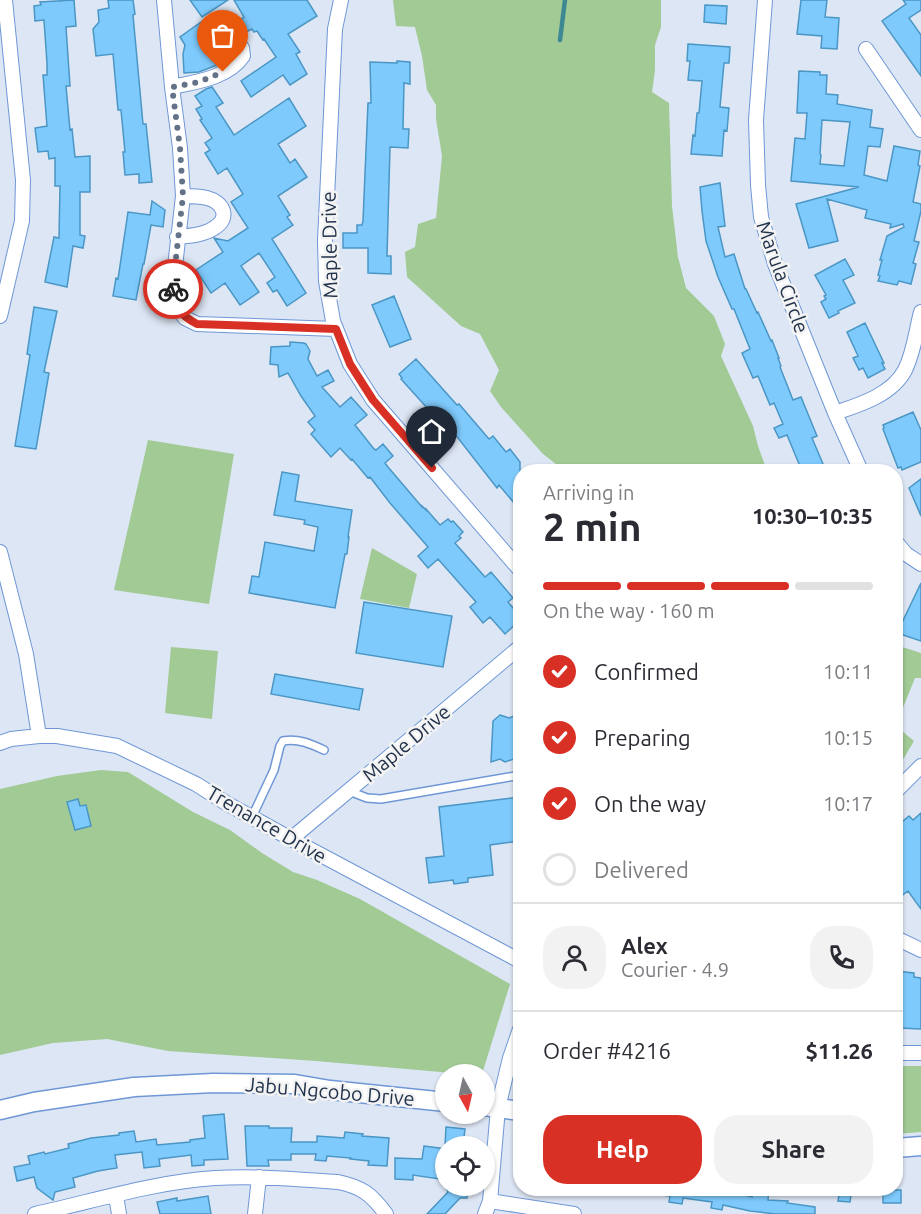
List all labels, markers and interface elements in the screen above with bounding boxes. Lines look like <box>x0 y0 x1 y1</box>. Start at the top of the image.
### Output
pin <box>197 10 248 72</box>
icon: bag <box>206 19 239 52</box>
street label: Maple Drive <box>317 191 341 299</box>
street label: Marula Circle <box>752 218 814 336</box>
courier <box>143 259 203 319</box>
icon: bike <box>157 273 190 306</box>
pin <box>406 406 457 468</box>
icon: home <box>415 415 448 448</box>
text: Arriving in <box>543 481 634 504</box>
text: 10:30–10:35 <box>752 503 873 528</box>
text: 2 min <box>543 505 642 548</box>
text: On the way · 160 m <box>543 599 715 622</box>
icon: check <box>543 655 576 688</box>
text: Confirmed <box>594 659 699 684</box>
text: 10:11 <box>823 660 873 683</box>
street label: Maple Drive <box>357 700 455 786</box>
icon: check <box>543 721 576 754</box>
text: Preparing <box>594 725 691 750</box>
text: 10:15 <box>823 726 873 749</box>
street label: Trenance Drive <box>203 780 331 868</box>
icon: check <box>543 787 576 820</box>
text: On the way <box>594 791 706 816</box>
text: 10:17 <box>823 792 873 815</box>
text: Delivered <box>594 857 689 882</box>
button: person <box>543 926 606 989</box>
button: phone <box>810 926 873 989</box>
text: Alex <box>621 933 668 958</box>
text: Courier · 4.9 <box>621 958 729 981</box>
text: Order #4216 <box>543 1038 671 1063</box>
text: $11.26 <box>806 1038 873 1063</box>
north arrow <box>435 1064 495 1124</box>
map controls <box>435 1064 495 1196</box>
street label: Jabu Ngcobo Drive <box>244 1072 416 1110</box>
button: Help <box>543 1115 702 1184</box>
button: Share <box>714 1115 873 1184</box>
button: locate <box>435 1136 495 1196</box>

